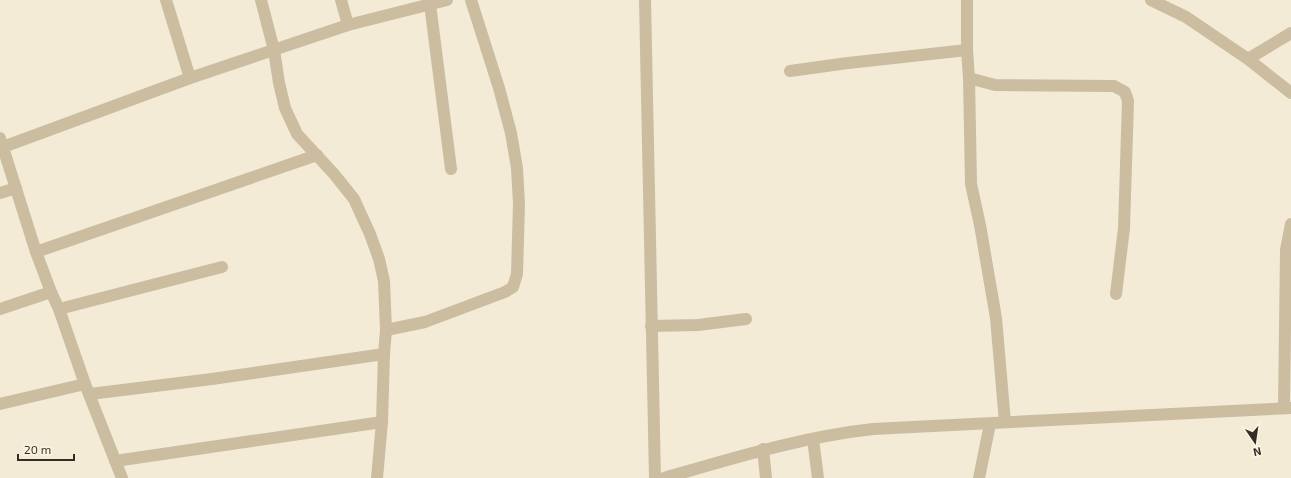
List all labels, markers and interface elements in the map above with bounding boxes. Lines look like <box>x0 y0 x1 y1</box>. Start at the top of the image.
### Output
north arrow <box>1235 422 1275 462</box>
scale bar <box>18 436 74 462</box>
text: 20 m <box>24 442 51 456</box>
text: N <box>1252 445 1263 459</box>

